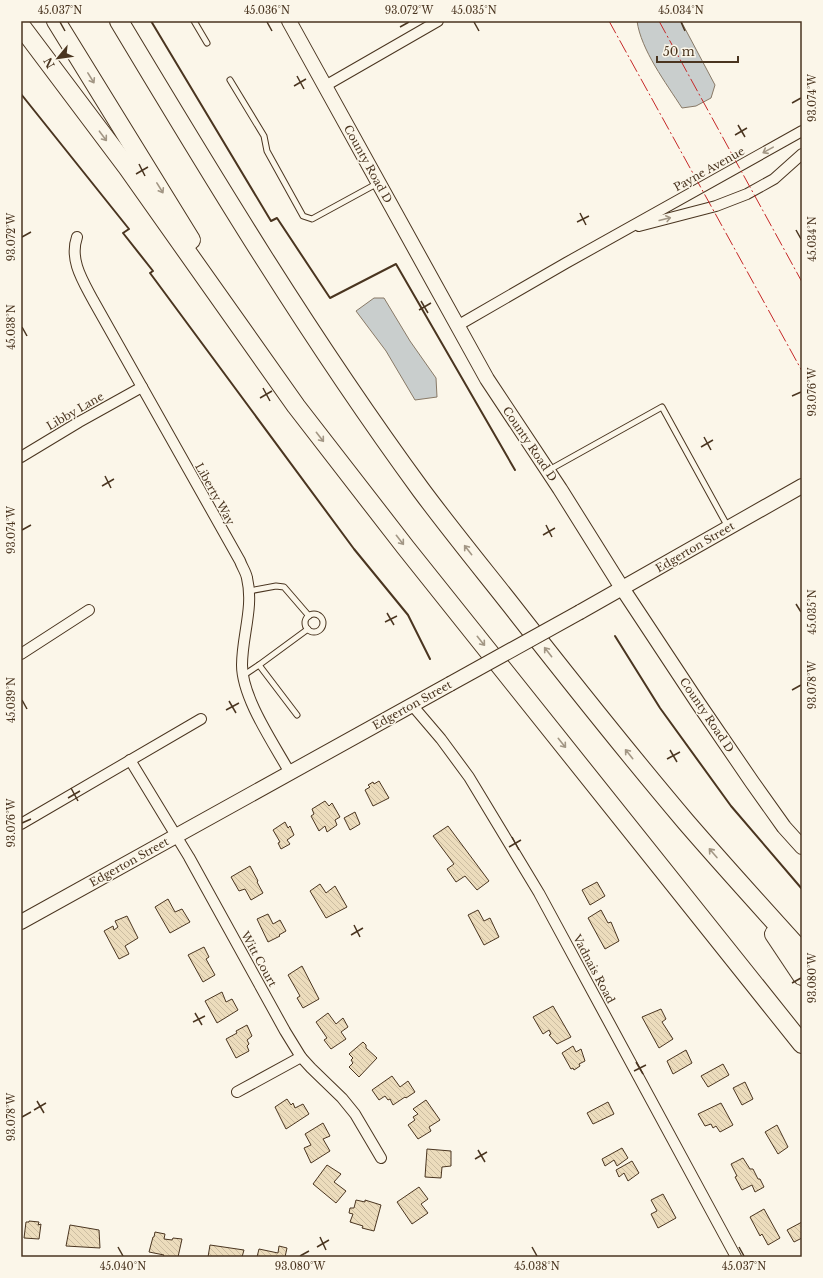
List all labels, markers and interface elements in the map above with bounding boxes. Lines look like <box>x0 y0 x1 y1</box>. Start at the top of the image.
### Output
text: 45.037°N <box>38 4 82 17</box>
text: 45.036°N <box>244 4 290 17</box>
text: 93.072°W <box>385 4 434 17</box>
text: 45.035°N <box>451 4 497 17</box>
text: 45.034°N <box>658 4 704 17</box>
north arrow <box>38 38 78 78</box>
scale bar <box>657 38 738 64</box>
text: 50 m <box>663 44 695 59</box>
text: N <box>40 54 58 71</box>
one-way arrow <box>87 72 95 83</box>
text: 93.074°W <box>806 74 819 122</box>
street label: County Road D <box>341 122 395 206</box>
one-way arrow <box>99 130 107 141</box>
street label: Payne Avenue <box>671 144 747 194</box>
one-way arrow <box>762 146 774 154</box>
one-way arrow <box>156 182 164 194</box>
text: 93.072°W <box>5 212 18 261</box>
one-way arrow <box>658 215 671 223</box>
text: 45.034°N <box>806 216 819 262</box>
text: 45.038°N <box>5 304 18 350</box>
text: 93.076°W <box>806 367 819 416</box>
street label: Libby Lane <box>44 389 106 433</box>
street label: County Road D <box>500 404 560 484</box>
one-way arrow <box>316 431 325 442</box>
street label: Liberty Way <box>192 460 238 528</box>
text: 93.074°W <box>5 506 18 554</box>
street label: Edgerton Street <box>653 518 738 575</box>
one-way arrow <box>395 534 404 545</box>
one-way arrow <box>463 544 472 555</box>
text: 45.035°N <box>806 589 819 635</box>
one-way arrow <box>476 636 485 647</box>
one-way arrow <box>543 646 552 657</box>
text: 93.078°W <box>806 661 819 709</box>
street label: County Road D <box>677 675 737 755</box>
text: 45.039°N <box>5 677 18 723</box>
street label: Edgerton Street <box>370 677 455 733</box>
one-way arrow <box>557 737 566 748</box>
one-way arrow <box>624 748 633 759</box>
text: 93.076°W <box>5 798 18 847</box>
street label: Edgerton Street <box>87 834 172 890</box>
one-way arrow <box>709 848 718 858</box>
street label: Witt Court <box>238 928 280 990</box>
street label: Vadnais Road <box>570 931 618 1006</box>
text: 93.080°W <box>806 952 819 1003</box>
text: 93.078°W <box>5 1093 18 1141</box>
text: 45.040°N <box>100 1260 146 1273</box>
text: 93.080°W <box>275 1260 326 1273</box>
text: 45.038°N <box>514 1260 560 1273</box>
text: 45.037°N <box>722 1260 766 1273</box>

